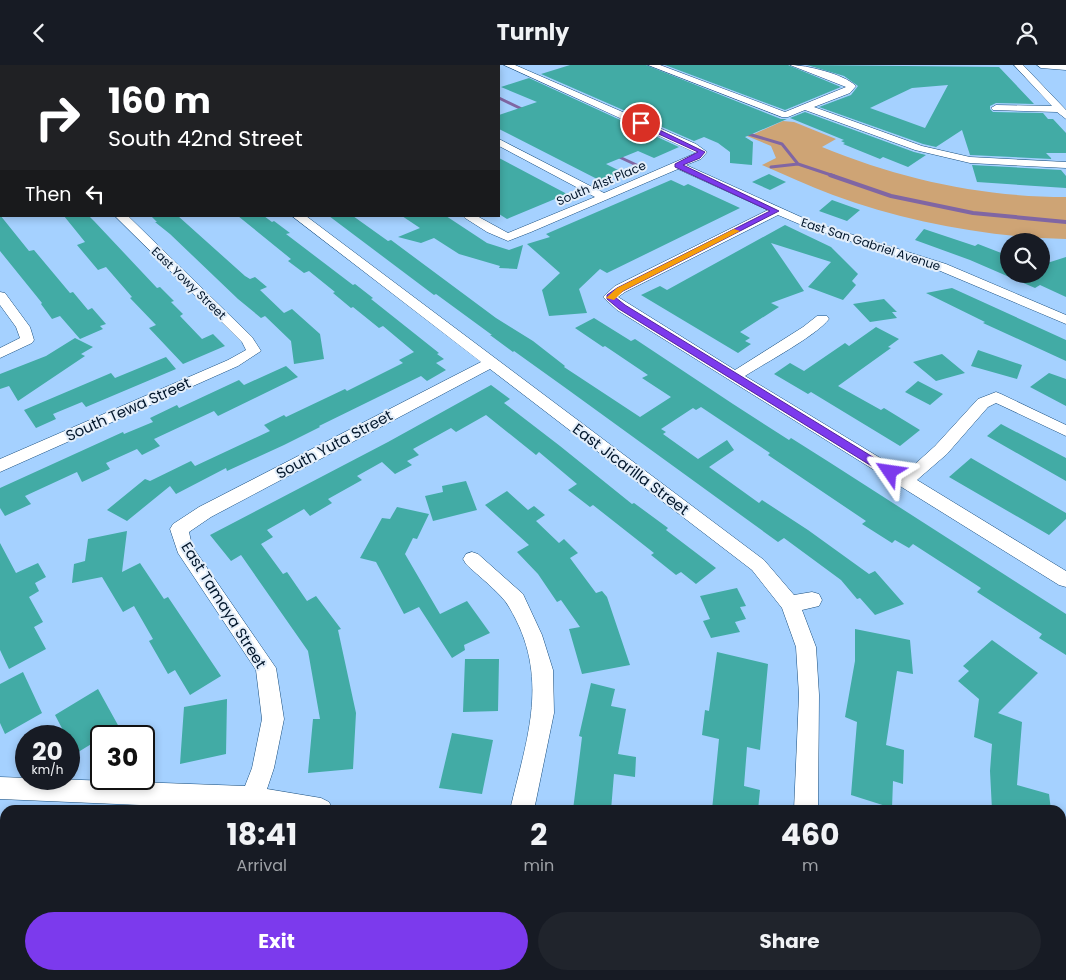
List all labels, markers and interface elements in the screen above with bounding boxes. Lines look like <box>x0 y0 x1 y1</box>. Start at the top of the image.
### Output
text: Turnly <box>497 17 569 48</box>
icon: back <box>25 19 53 47</box>
icon: person <box>1013 19 1041 47</box>
text: 160 m <box>108 76 211 125</box>
icon: right <box>25 85 90 150</box>
pin <box>620 102 662 144</box>
icon: arrive <box>627 109 655 137</box>
text: South 42nd Street <box>108 123 303 154</box>
street label: South 41st Place <box>554 156 648 210</box>
icon: left <box>81 180 109 208</box>
text: Then <box>25 181 71 208</box>
street label: East San Gabriel Avenue <box>799 213 943 275</box>
map controls <box>1000 233 1050 283</box>
button: search <box>1000 233 1050 283</box>
street label: East Yowy Street <box>148 243 230 323</box>
street label: South Tewa Street <box>62 372 194 446</box>
street label: South Yuta Street <box>272 404 396 484</box>
street label: East Jicarilla Street <box>568 418 694 520</box>
position arrow <box>863 445 915 497</box>
street label: East Tamaya Street <box>177 538 271 672</box>
speed limit sign: 30 <box>90 725 155 790</box>
text: 20 <box>32 734 63 769</box>
text: km/h <box>32 761 63 778</box>
text: 18:41 <box>226 813 297 856</box>
text: 2 <box>530 813 547 856</box>
text: 460 <box>781 813 840 856</box>
text: Arrival <box>237 854 287 877</box>
text: min <box>524 854 554 877</box>
text: m <box>802 854 818 877</box>
button: Exit <box>25 912 528 970</box>
button: Share <box>538 912 1041 970</box>

